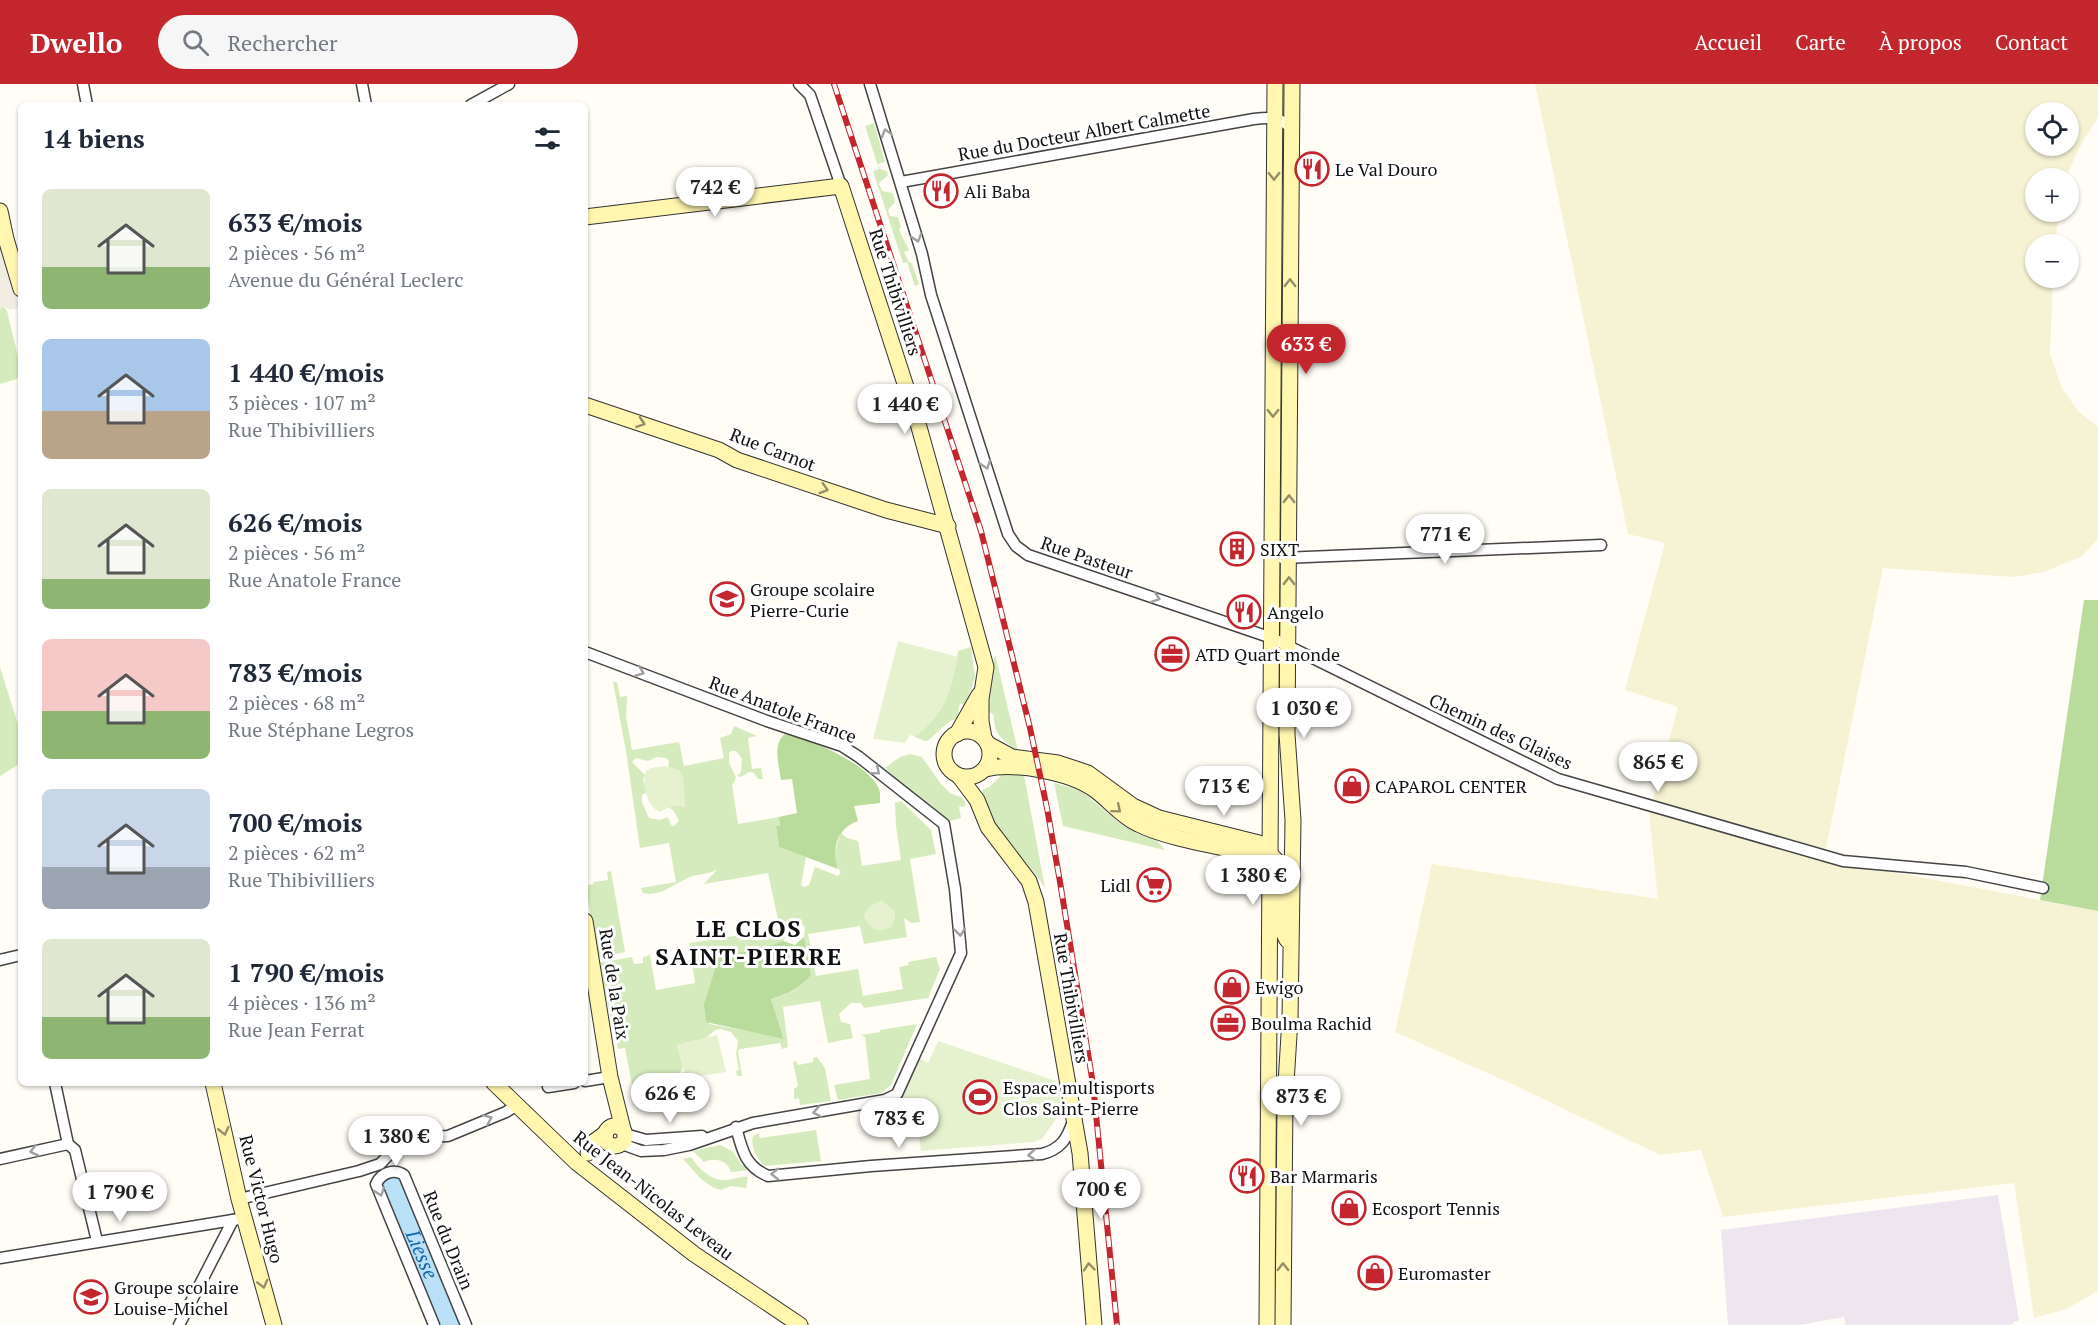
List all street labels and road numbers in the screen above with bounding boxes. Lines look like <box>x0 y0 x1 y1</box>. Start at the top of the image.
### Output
street label: Rue du Docteur Albert Calmette <box>956 98 1212 166</box>
street label: Rue Thibivilliers <box>864 225 928 359</box>
street label: Rue Carnot <box>727 422 820 476</box>
street label: Rue Pasteur <box>1038 530 1136 584</box>
street label: Rue Anatole France <box>706 670 860 748</box>
street label: Chemin des Glaises <box>1426 687 1576 775</box>
street label: Rue de la Paix <box>594 927 636 1042</box>
street label: Rue Thibivilliers <box>1049 931 1095 1065</box>
street label: Rue Jean-Nicolas Leveau <box>569 1125 739 1265</box>
street label: Rue Victor Hugo <box>234 1132 290 1266</box>
street label: Rue du Drain <box>418 1187 480 1293</box>

